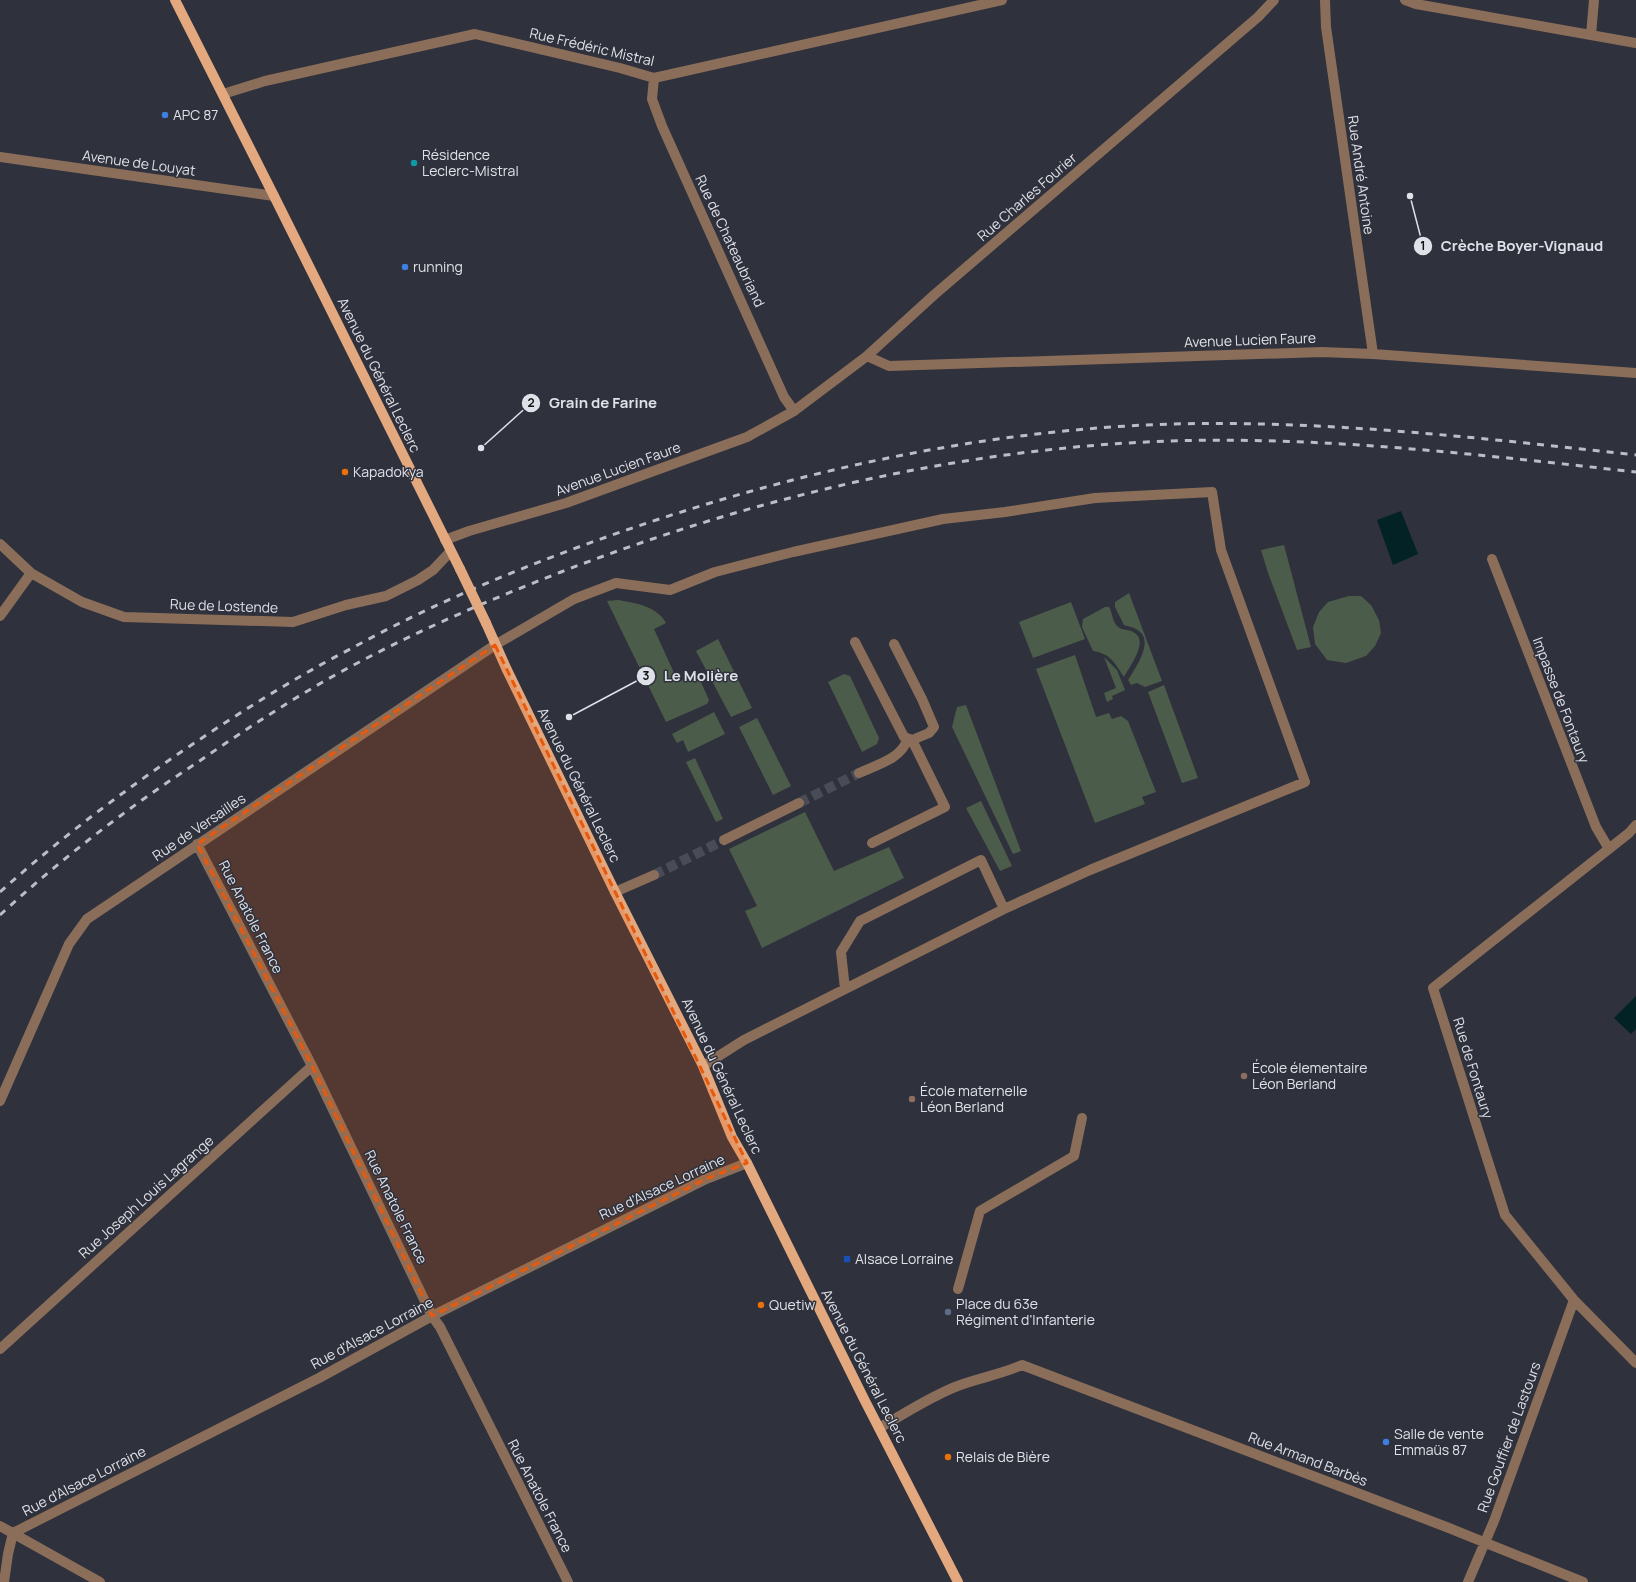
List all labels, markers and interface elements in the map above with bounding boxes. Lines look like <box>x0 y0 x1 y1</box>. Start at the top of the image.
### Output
street label: Rue Frédéric Mistral <box>528 23 656 70</box>
place label: APC 87 <box>173 105 218 124</box>
marker: APC 87 <box>160 110 170 120</box>
street label: Rue André Antoine <box>1344 114 1379 236</box>
street label: Avenue de Louyat <box>81 145 197 180</box>
place label: Résidence Leclerc-Mistral <box>422 145 519 180</box>
street label: Rue Charles Fourier <box>973 148 1080 245</box>
marker: Résidence Leclerc-Mistral <box>409 158 419 168</box>
street label: Rue de Chateaubriand <box>691 172 769 310</box>
callout: Crèche Boyer-Vignaud <box>1413 232 1612 259</box>
text: Crèche Boyer-Vignaud <box>1441 235 1603 256</box>
text: 1 <box>1420 237 1426 254</box>
place label: running <box>413 257 463 276</box>
marker: running <box>400 262 410 272</box>
street label: Avenue du Général Leclerc <box>334 294 425 456</box>
street label: Avenue Lucien Faure <box>1184 328 1316 351</box>
callout: Grain de Farine <box>521 389 665 416</box>
text: Grain de Farine <box>549 392 657 413</box>
text: 2 <box>527 394 535 411</box>
street label: Avenue Lucien Faure <box>553 437 683 500</box>
place label: Kapadokya <box>353 462 424 481</box>
marker: Kapadokya <box>340 467 350 477</box>
street label: Rue de Lostende <box>170 594 278 617</box>
street label: Impasse de Fontaury <box>1529 634 1594 766</box>
callout: Le Molière <box>636 662 746 689</box>
text: Le Molière <box>664 665 738 686</box>
text: 3 <box>643 667 650 684</box>
street label: Avenue du Général Leclerc <box>534 704 625 866</box>
street label: Rue de Versailles <box>148 788 249 865</box>
street label: Rue Anatole France <box>215 857 288 977</box>
street label: Avenue du Général Leclerc <box>678 995 767 1157</box>
street label: Rue de Fontaury <box>1449 1015 1498 1121</box>
place label: École élementaire Léon Berland <box>1252 1058 1367 1093</box>
marker: École élementaire Léon Berland <box>1239 1071 1249 1081</box>
place label: École maternelle Léon Berland <box>920 1081 1027 1116</box>
marker: École maternelle Léon Berland <box>907 1094 917 1104</box>
street label: Rue Joseph Louis Lagrange <box>74 1131 217 1262</box>
street label: Rue Anatole France <box>361 1147 432 1267</box>
street label: Rue d'Alsace Lorraine <box>596 1149 728 1224</box>
place label: Alsace Lorraine <box>855 1249 954 1268</box>
marker: Alsace Lorraine <box>842 1254 852 1264</box>
street label: Avenue du Général Leclerc <box>817 1286 912 1446</box>
street label: Rue d'Alsace Lorraine <box>307 1292 436 1373</box>
place label: Place du 63e Régiment d'Infanterie <box>956 1294 1095 1329</box>
place label: Quetiw <box>769 1295 816 1314</box>
marker: Quetiw <box>756 1300 766 1310</box>
marker: Place du 63e Régiment d'Infanterie <box>943 1307 953 1317</box>
street label: Rue Gouffier de Lastours <box>1472 1359 1545 1515</box>
place label: Salle de vente Emmaüs 87 <box>1394 1424 1484 1459</box>
street label: Rue Armand Barbès <box>1246 1427 1371 1490</box>
street label: Rue Anatole France <box>504 1436 577 1556</box>
marker: Salle de vente Emmaüs 87 <box>1381 1437 1391 1447</box>
street label: Rue d'Alsace Lorraine <box>19 1441 149 1520</box>
place label: Relais de Bière <box>956 1447 1050 1466</box>
marker: Relais de Bière <box>943 1452 953 1462</box>

